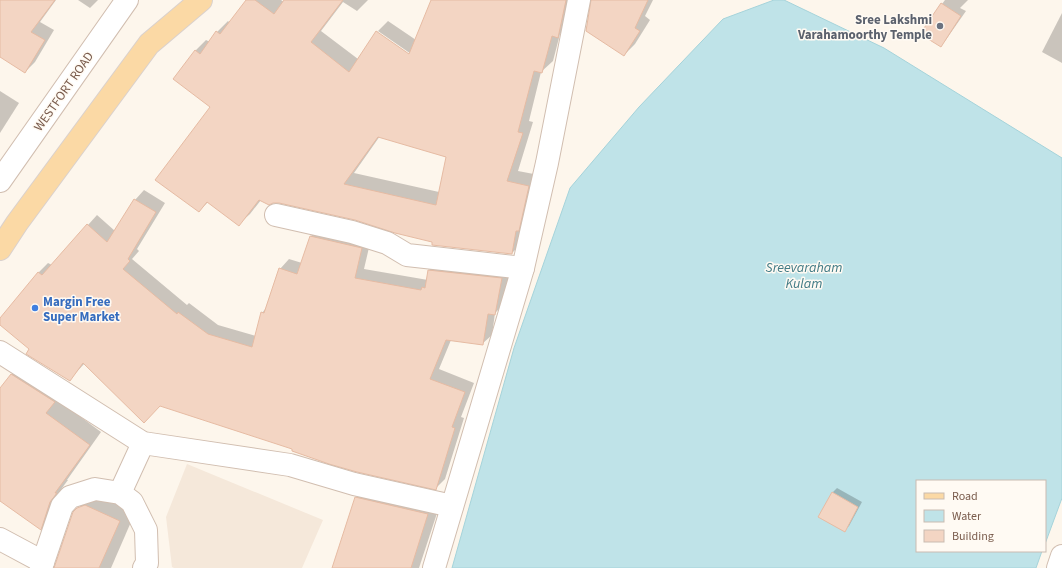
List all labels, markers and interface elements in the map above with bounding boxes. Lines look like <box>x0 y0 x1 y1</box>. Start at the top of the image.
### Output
place label: Sree Lakshmi Varahamoorthy Temple <box>797 11 932 44</box>
marker: Sree Lakshmi Varahamoorthy Temple <box>935 21 945 31</box>
street label: WESTFORT ROAD <box>30 48 98 135</box>
water label: Sreevaraham Kulam <box>766 258 842 294</box>
place label: Margin Free Super Market <box>43 293 120 326</box>
marker: Margin Free Super Market <box>30 303 40 313</box>
legend <box>916 480 1046 552</box>
text: Road <box>952 488 978 505</box>
text: Water <box>952 508 982 525</box>
text: Building <box>952 528 994 545</box>

